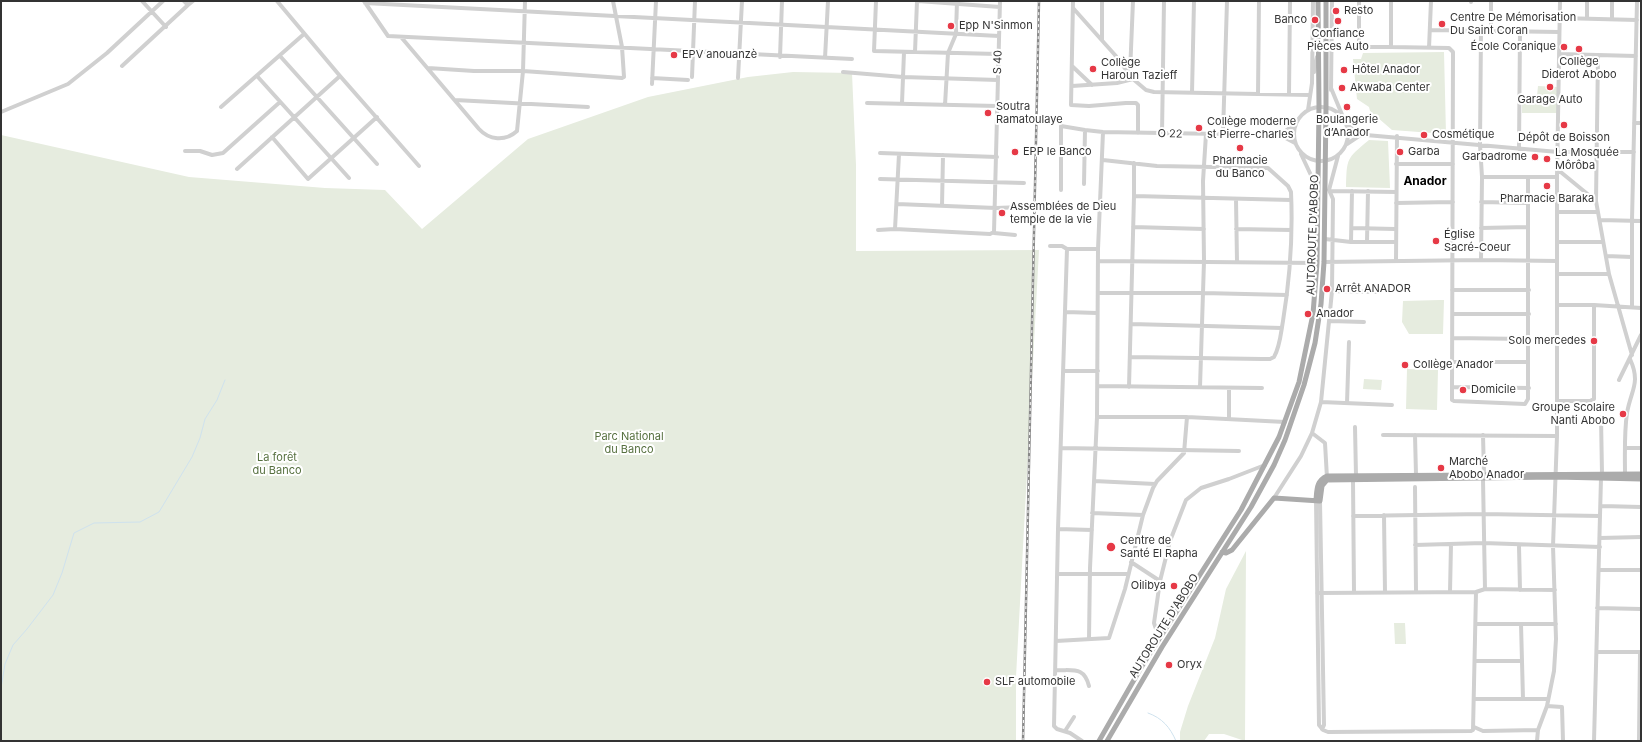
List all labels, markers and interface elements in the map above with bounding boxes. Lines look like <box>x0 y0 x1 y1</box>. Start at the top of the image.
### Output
place label: Resto <box>1344 4 1373 18</box>
marker: Resto <box>1331 6 1341 16</box>
place label: Centre De Mémorisation Du Saint Coran <box>1450 11 1576 37</box>
place label: Banco <box>1274 13 1307 27</box>
marker: Banco <box>1310 15 1320 25</box>
marker: Confiance Pièces Auto <box>1333 16 1343 26</box>
place label: Epp N'Sinmon <box>959 19 1033 33</box>
marker: Centre De Mémorisation Du Saint Coran <box>1437 19 1447 29</box>
marker: Epp N'Sinmon <box>946 21 956 31</box>
place label: Confiance Pièces Auto <box>1307 27 1369 53</box>
place label: École Coranique <box>1471 40 1556 54</box>
marker: École Coranique <box>1559 42 1569 52</box>
marker: Collège Diderot Abobo <box>1574 44 1584 54</box>
place label: EPV anouanzè <box>682 48 757 62</box>
marker: EPV anouanzè <box>669 50 679 60</box>
street label: S 40 <box>991 50 1005 74</box>
place label: Collège Diderot Abobo <box>1541 55 1617 81</box>
place label: Collège Haroun Tazieff <box>1101 56 1177 82</box>
place label: Hôtel Anador <box>1352 63 1420 77</box>
marker: Collège Haroun Tazieff <box>1088 64 1098 74</box>
marker: Hôtel Anador <box>1339 65 1349 75</box>
place label: Akwaba Center <box>1350 81 1430 95</box>
marker: Garage Auto <box>1545 82 1555 92</box>
marker: Akwaba Center <box>1337 83 1347 93</box>
place label: Garage Auto <box>1517 93 1583 107</box>
place label: Soutra Ramatoulaye <box>996 100 1063 126</box>
marker: Boulangerie d’Anador <box>1342 102 1352 112</box>
marker: Soutra Ramatoulaye <box>983 108 993 118</box>
place label: Boulangerie d’Anador <box>1316 113 1378 139</box>
place label: Collège moderne st Pierre-charles <box>1207 115 1296 141</box>
marker: Dépôt de Boisson <box>1559 120 1569 130</box>
marker: Collège moderne st Pierre-charles <box>1194 123 1204 133</box>
street label: O 22 <box>1157 127 1183 141</box>
place label: Cosmétique <box>1432 128 1494 142</box>
marker: Cosmétique <box>1419 130 1429 140</box>
place label: Dépôt de Boisson <box>1518 131 1610 145</box>
marker: Pharmacie du Banco <box>1235 143 1245 153</box>
place label: EPP le Banco <box>1023 145 1092 159</box>
place label: Garba <box>1408 145 1440 159</box>
place label: La Mosquée Môrôba <box>1555 146 1619 172</box>
marker: EPP le Banco <box>1010 147 1020 157</box>
marker: Garba <box>1395 147 1405 157</box>
place label: Garbadrome <box>1462 150 1527 164</box>
marker: Garbadrome <box>1530 152 1540 162</box>
place label: Pharmacie du Banco <box>1212 154 1268 180</box>
marker: La Mosquée Môrôba <box>1542 154 1552 164</box>
district label: Anador <box>1403 174 1447 188</box>
street label: AUTOROUTE D'ABOBO <box>1304 175 1322 295</box>
marker: Pharmacie Baraka <box>1542 181 1552 191</box>
place label: Pharmacie Baraka <box>1500 192 1594 206</box>
place label: Assemblées de Dieu temple de la vie <box>1010 200 1116 226</box>
marker: Assemblées de Dieu temple de la vie <box>997 208 1007 218</box>
place label: Église Sacré-Coeur <box>1444 228 1511 254</box>
marker: Église Sacré-Coeur <box>1431 236 1441 246</box>
place label: Arrêt ANADOR <box>1335 282 1411 296</box>
marker: Arrêt ANADOR <box>1322 284 1332 294</box>
place label: Anador <box>1316 307 1354 321</box>
marker: Anador <box>1303 309 1313 319</box>
place label: Solo mercedes <box>1508 334 1586 348</box>
marker: Solo mercedes <box>1589 336 1599 346</box>
place label: Collège Anador <box>1413 358 1493 372</box>
marker: Collège Anador <box>1400 360 1410 370</box>
place label: Domicile <box>1471 383 1516 397</box>
marker: Domicile <box>1458 385 1468 395</box>
place label: Groupe Scolaire Nanti Abobo <box>1532 401 1615 427</box>
marker: Groupe Scolaire Nanti Abobo <box>1618 409 1628 419</box>
park label: Parc National du Banco <box>594 430 664 456</box>
park label: La forêt du Banco <box>252 451 302 477</box>
place label: Marché Abobo Anador <box>1449 455 1524 481</box>
marker: Marché Abobo Anador <box>1436 463 1446 473</box>
place label: Centre de Santé El Rapha <box>1120 534 1198 560</box>
marker: Centre de Santé El Rapha <box>1105 541 1117 553</box>
street label: AUTOROUTE D'ABOBO <box>1127 571 1201 681</box>
place label: Oilibya <box>1131 579 1166 593</box>
marker: Oilibya <box>1169 581 1179 591</box>
place label: Oryx <box>1177 658 1202 672</box>
marker: Oryx <box>1164 660 1174 670</box>
place label: SLF automobile <box>995 675 1075 689</box>
marker: SLF automobile <box>982 677 992 687</box>

